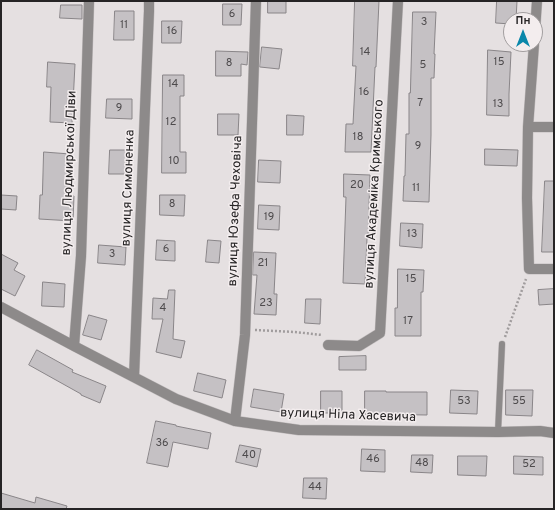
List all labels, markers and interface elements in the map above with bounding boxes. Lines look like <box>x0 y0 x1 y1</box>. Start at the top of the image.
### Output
house number: 6 <box>229 8 235 22</box>
north arrow <box>503 12 543 52</box>
text: Пн <box>516 14 530 28</box>
house number: 3 <box>421 16 427 30</box>
house number: 11 <box>120 19 128 33</box>
house number: 16 <box>167 25 177 39</box>
house number: 14 <box>360 46 370 60</box>
house number: 15 <box>494 56 504 70</box>
house number: 8 <box>226 57 232 71</box>
house number: 5 <box>420 59 426 73</box>
house number: 14 <box>168 78 178 92</box>
house number: 16 <box>359 86 369 100</box>
street label: вулиця Людмирської Діви <box>59 90 81 256</box>
house number: 7 <box>417 97 423 111</box>
house number: 13 <box>493 98 503 112</box>
street label: вулиця Академіка Кримського <box>362 99 388 289</box>
house number: 9 <box>116 102 122 116</box>
house number: 12 <box>166 116 176 130</box>
street label: вулиця Симоненка <box>119 129 139 247</box>
house number: 18 <box>353 131 363 145</box>
street label: вулиця Юзефа Чеховіча <box>226 135 246 287</box>
house number: 9 <box>415 140 421 154</box>
house number: 10 <box>168 155 180 169</box>
house number: 20 <box>350 179 364 193</box>
house number: 11 <box>412 182 420 196</box>
house number: 8 <box>169 198 175 212</box>
house number: 19 <box>264 211 274 225</box>
house number: 13 <box>407 228 417 242</box>
house number: 6 <box>163 243 169 257</box>
house number: 3 <box>109 248 115 262</box>
house number: 21 <box>258 257 268 271</box>
house number: 15 <box>406 273 416 287</box>
house number: 23 <box>259 297 273 311</box>
house number: 4 <box>160 302 166 316</box>
house number: 17 <box>403 315 413 329</box>
house number: 53 <box>457 395 471 409</box>
house number: 55 <box>512 395 526 409</box>
street label: вулиця Ніла Хасевича <box>280 406 416 426</box>
house number: 36 <box>155 437 169 451</box>
house number: 40 <box>242 449 256 463</box>
house number: 46 <box>366 453 380 467</box>
house number: 48 <box>415 457 429 471</box>
house number: 52 <box>522 458 536 472</box>
house number: 44 <box>308 481 322 495</box>

